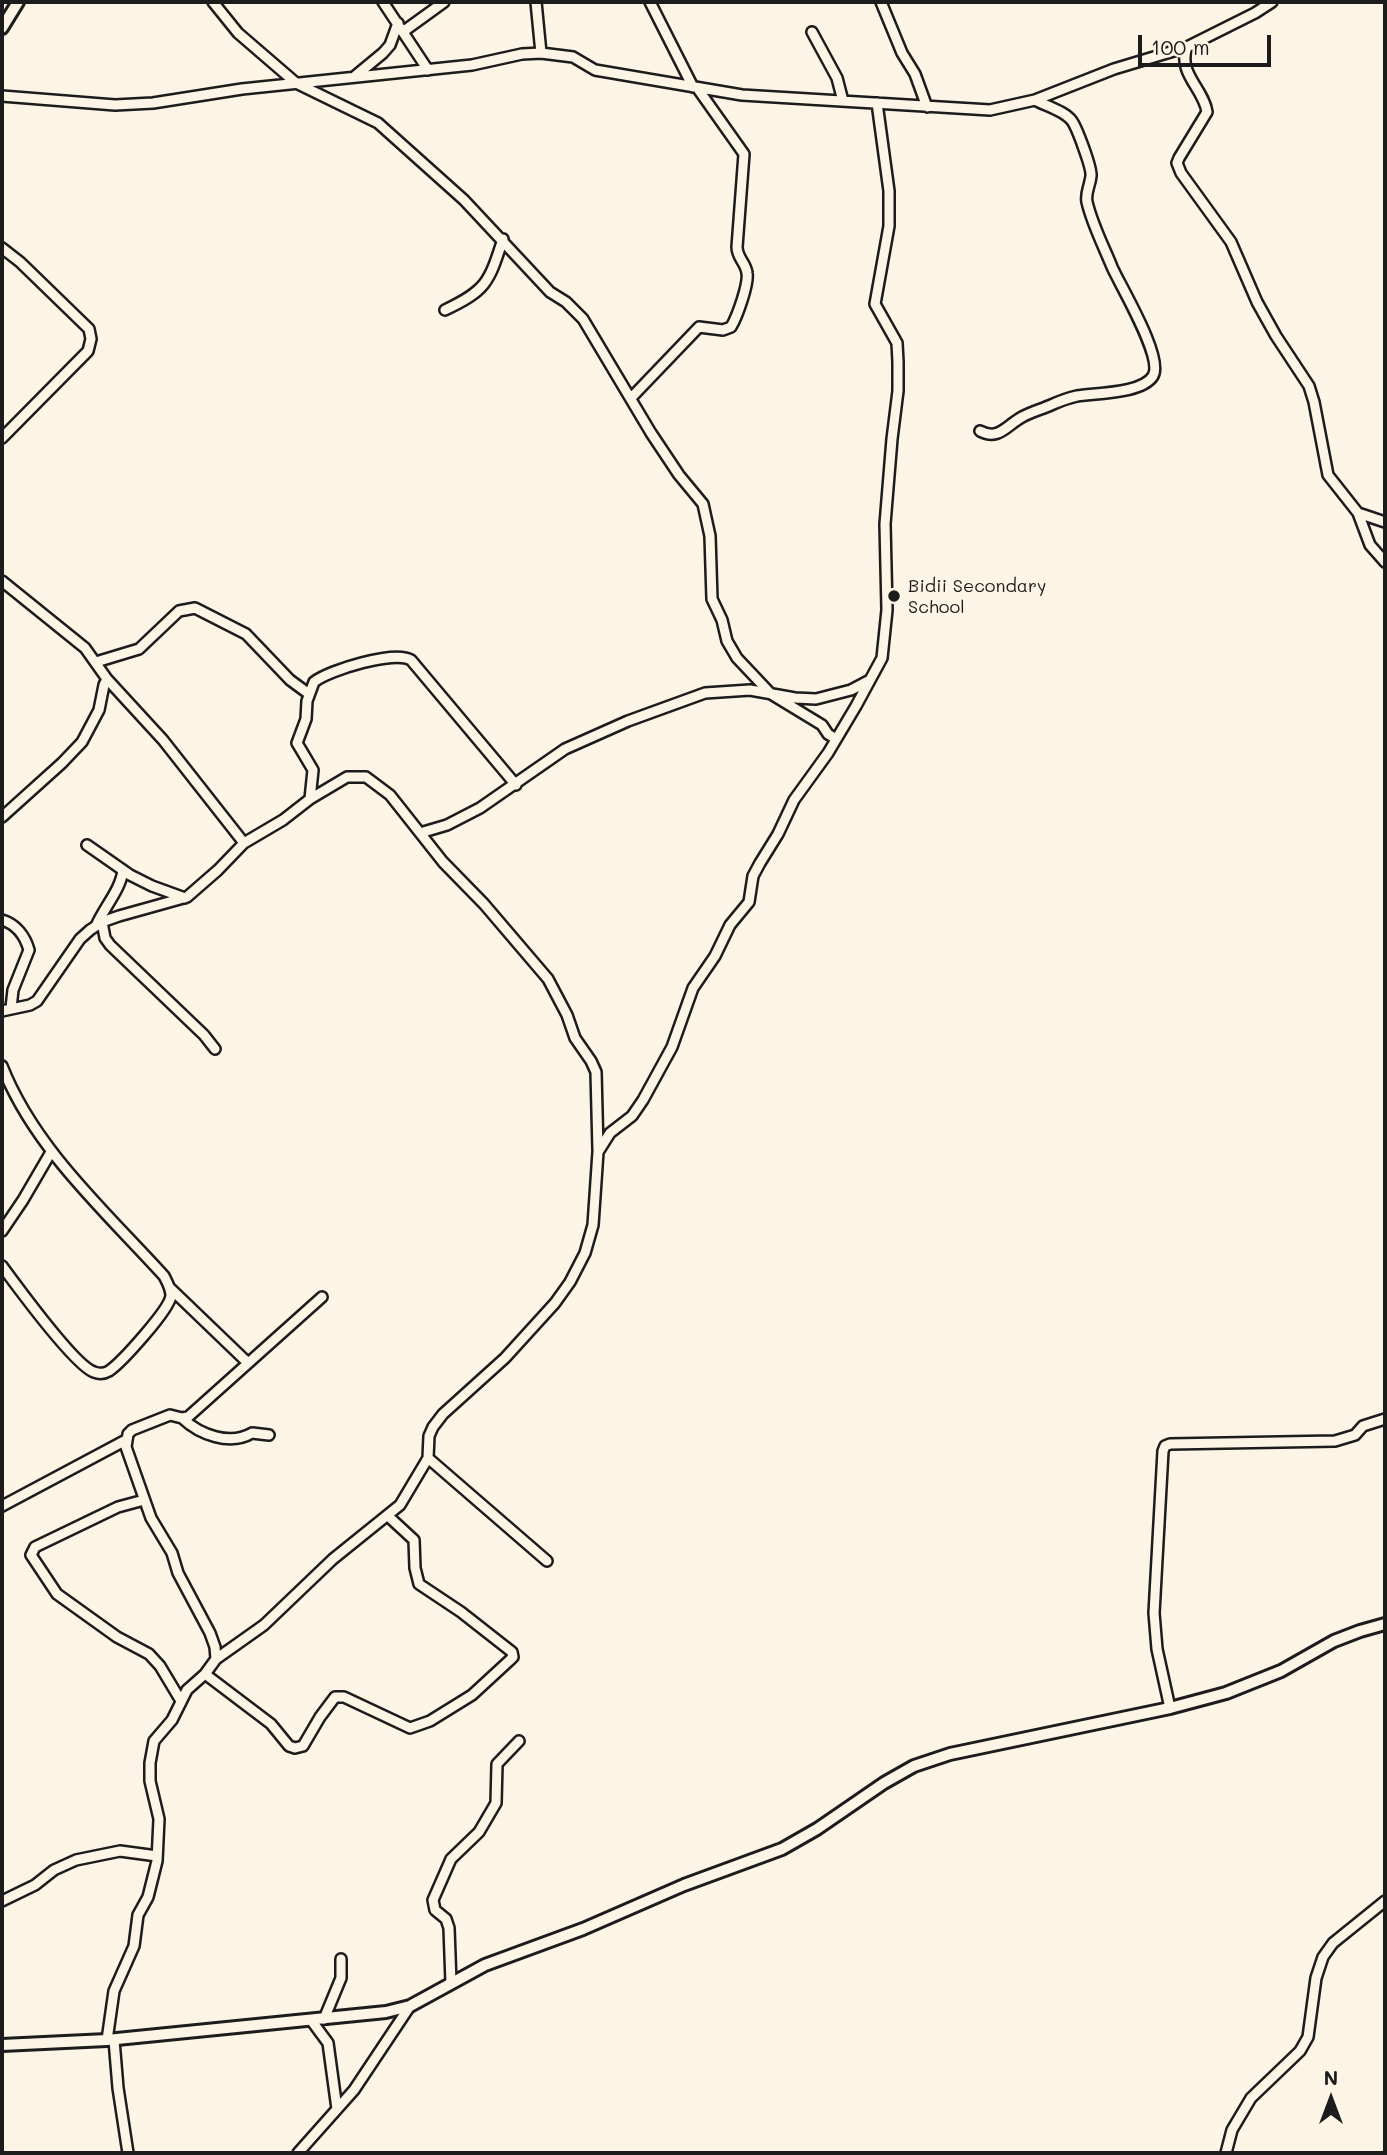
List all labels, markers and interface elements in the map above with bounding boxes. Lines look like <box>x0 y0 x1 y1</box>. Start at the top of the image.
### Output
scale bar <box>1142 21 1275 65</box>
text: 100 m <box>1151 33 1210 60</box>
place label: Bidii Secondary School <box>908 575 1046 618</box>
marker: Bidii Secondary School <box>886 588 902 604</box>
north arrow <box>1296 2064 1366 2134</box>
text: N <box>1324 2065 1338 2090</box>

